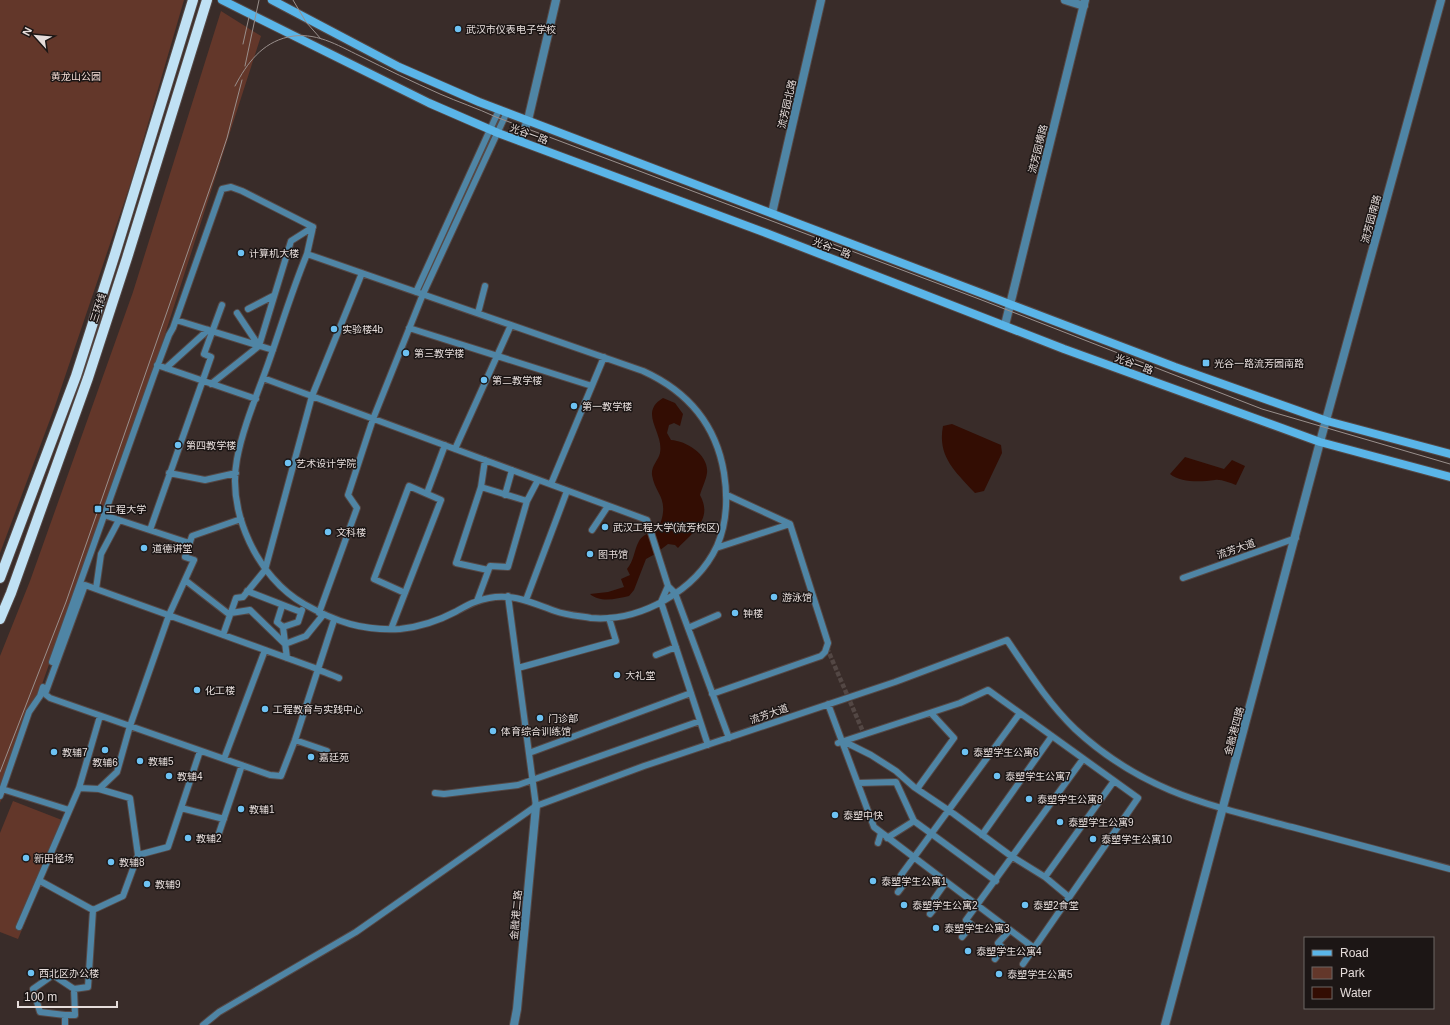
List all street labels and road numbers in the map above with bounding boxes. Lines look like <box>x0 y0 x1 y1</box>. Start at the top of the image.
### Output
street label: 流芳园北路 <box>776 78 798 130</box>
street label: 光谷一路 <box>508 122 550 146</box>
street label: 流芳园横路 <box>1027 123 1049 175</box>
street label: 流芳园南路 <box>1359 193 1383 245</box>
street label: 光谷一路 <box>811 236 853 260</box>
street label: 三环线 <box>88 292 108 324</box>
street label: 光谷一路 <box>1113 352 1155 376</box>
street label: 流芳大道 <box>1215 537 1257 561</box>
street label: 流芳大道 <box>748 702 790 726</box>
street label: 金融港四路 <box>1222 705 1246 757</box>
street label: 金融港二路 <box>508 890 524 940</box>

